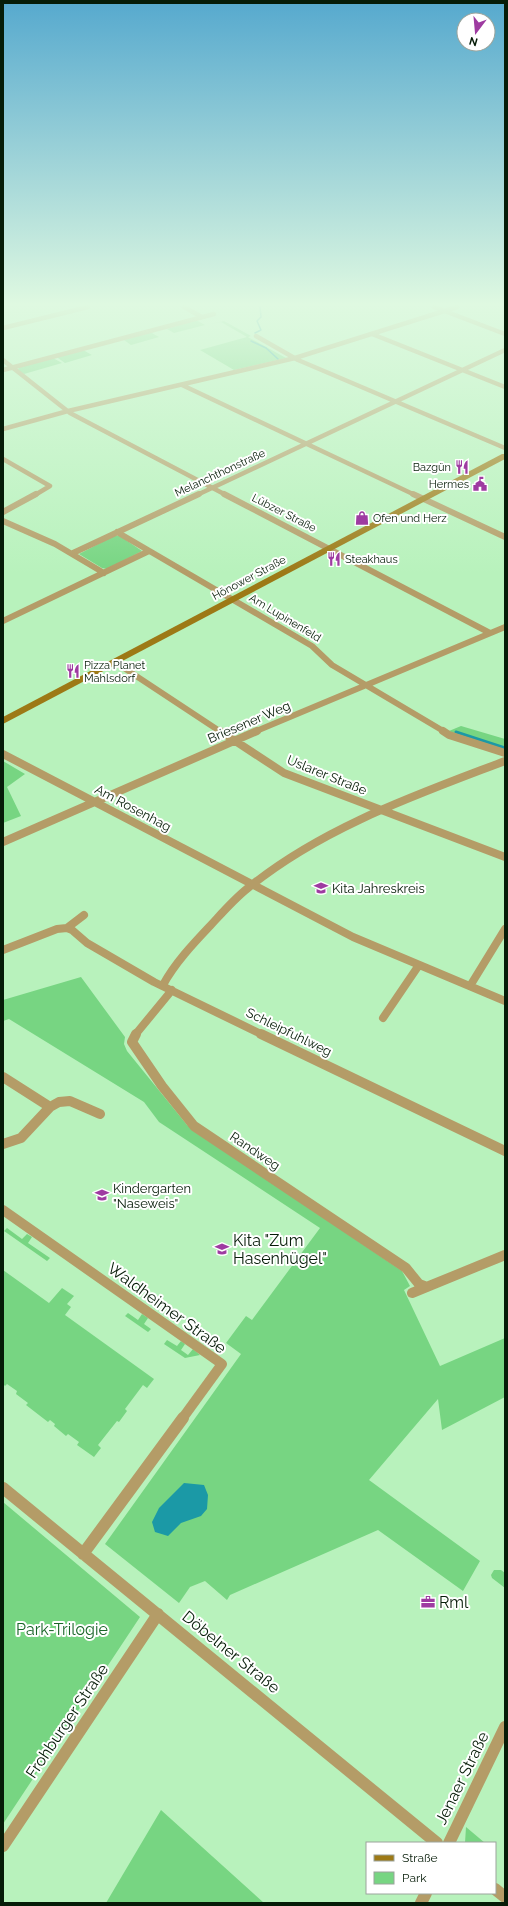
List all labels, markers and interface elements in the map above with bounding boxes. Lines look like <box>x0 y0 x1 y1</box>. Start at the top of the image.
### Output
north arrow <box>456 12 496 52</box>
text: N <box>468 34 479 49</box>
street label: Melanchthonstraße <box>173 446 268 500</box>
restaurant icon: Bazgün <box>454 459 470 475</box>
place label: Bazgün <box>413 461 451 474</box>
public building icon: Hermes <box>472 476 488 492</box>
place label: Hermes <box>429 478 469 491</box>
street label: Lübzer Straße <box>250 491 319 535</box>
shop icon: Ofen und Herz <box>354 510 370 526</box>
place label: Ofen und Herz <box>373 512 447 525</box>
restaurant icon: Steakhaus <box>326 551 342 567</box>
street label: Hönower Straße <box>210 553 289 603</box>
place label: Steakhaus <box>345 553 398 566</box>
street label: Am Lupinenfeld <box>247 591 323 645</box>
place label: Pizza Planet Mahlsdorf <box>84 659 146 685</box>
restaurant icon: Pizza Planet Mahlsdorf <box>65 663 81 679</box>
street label: Briesener Weg <box>205 698 293 746</box>
street label: Uslarer Straße <box>285 752 369 798</box>
street label: Am Rosenhag <box>92 782 174 834</box>
school or university icon: Kita Jahreskreis <box>313 880 329 896</box>
place label: Kita Jahreskreis <box>332 881 425 896</box>
street label: Schleipfuhlweg <box>244 1005 334 1059</box>
street label: Randweg <box>227 1129 283 1173</box>
place label: Kindergarten "Naseweis" <box>113 1181 191 1211</box>
school or university icon: Kindergarten "Naseweis" <box>94 1187 110 1203</box>
place label: Kita "Zum Hasenhügel" <box>233 1231 327 1268</box>
school or university icon: Kita "Zum Hasenhügel" <box>214 1241 230 1257</box>
street label: Waldheimer Straße <box>104 1259 230 1357</box>
place label: Rml <box>439 1593 469 1612</box>
office icon: Rml <box>420 1594 436 1610</box>
street label: Döbelner Straße <box>178 1607 284 1697</box>
park label: Park-Trilogie <box>16 1620 108 1639</box>
street label: Frohburger Straße <box>22 1660 112 1782</box>
street label: Jenaer Straße <box>431 1728 493 1828</box>
legend <box>366 1842 496 1894</box>
text: Straße <box>402 1851 438 1865</box>
text: Park <box>402 1871 427 1885</box>

